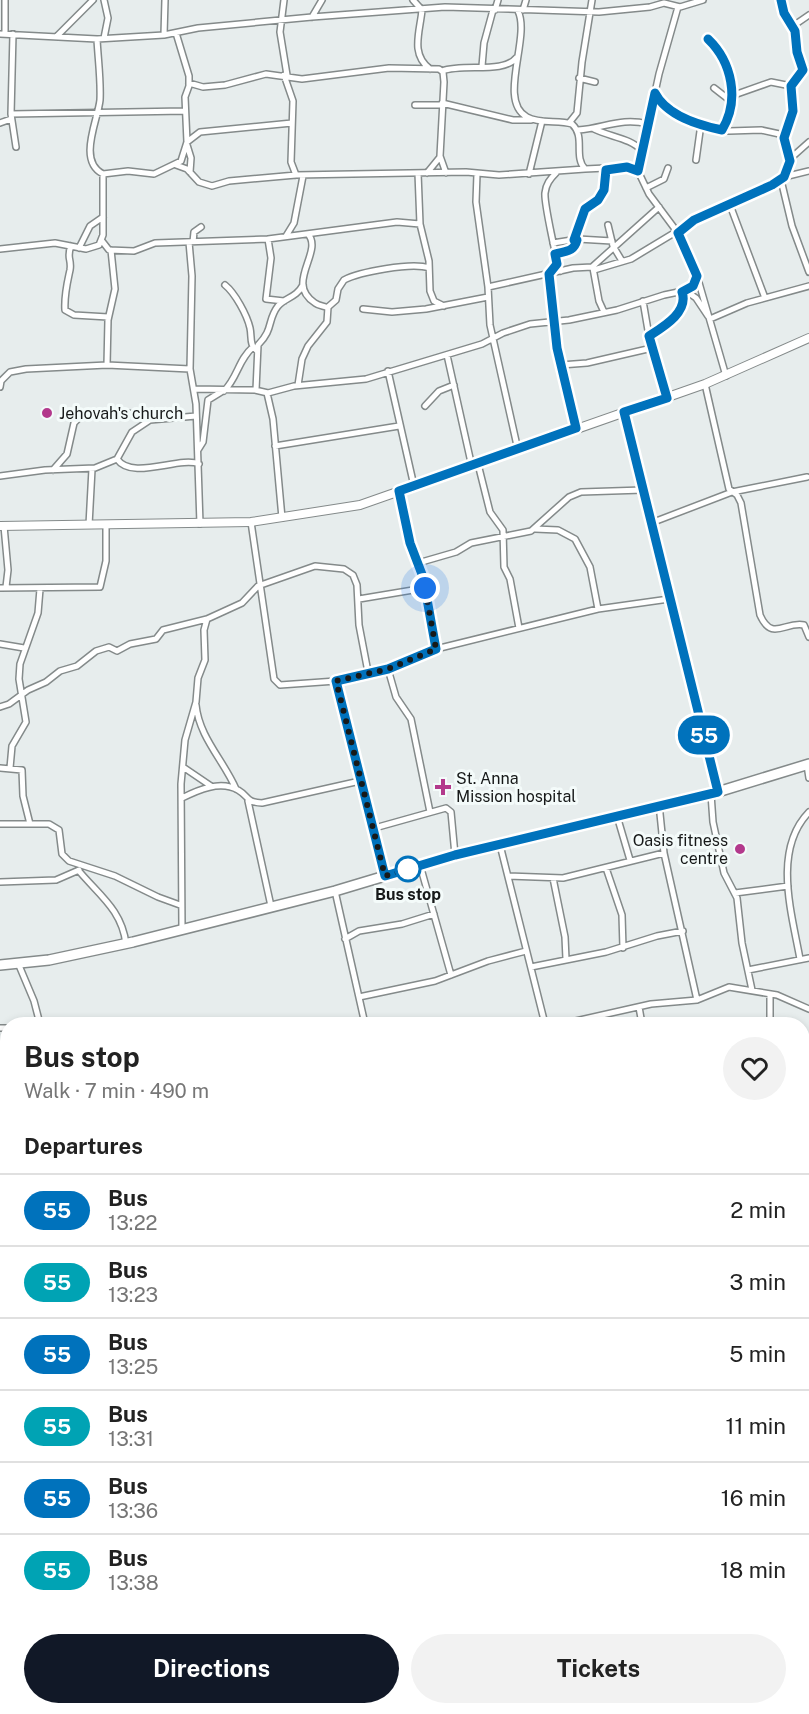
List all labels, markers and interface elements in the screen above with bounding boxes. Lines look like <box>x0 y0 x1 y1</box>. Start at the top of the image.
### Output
place label: Jehovah's church <box>59 404 183 423</box>
marker: Jehovah's church <box>40 406 54 420</box>
your location <box>410 573 440 603</box>
line badge: 55 <box>677 716 731 754</box>
text: 55 <box>690 723 718 748</box>
place label: St. Anna Mission hospital <box>456 769 576 806</box>
marker: St. Anna Mission hospital <box>434 778 452 796</box>
place label: Oasis fitness centre <box>633 831 728 868</box>
marker: Oasis fitness centre <box>733 842 747 856</box>
marker: Bus stop <box>395 856 421 882</box>
place label: Bus stop <box>375 885 441 904</box>
button: heart <box>723 1037 786 1100</box>
text: Bus stop <box>24 1040 140 1073</box>
text: Walk · 7 min · 490 m <box>24 1079 209 1103</box>
text: Departures <box>24 1133 143 1159</box>
text: Bus <box>108 1185 148 1211</box>
text: 2 min <box>730 1197 786 1223</box>
text: 55 <box>43 1198 71 1223</box>
text: 13:22 <box>108 1211 158 1235</box>
text: Bus <box>108 1257 148 1283</box>
text: 3 min <box>729 1269 786 1295</box>
text: 55 <box>43 1270 71 1295</box>
text: 13:23 <box>108 1283 158 1307</box>
text: Bus <box>108 1329 148 1355</box>
text: 5 min <box>729 1341 786 1367</box>
text: 55 <box>43 1342 71 1367</box>
text: 13:25 <box>108 1355 158 1379</box>
text: Bus <box>108 1401 148 1427</box>
text: 11 min <box>725 1413 786 1439</box>
text: 55 <box>43 1414 71 1439</box>
text: 13:31 <box>108 1427 154 1451</box>
text: Bus <box>108 1473 148 1499</box>
text: 16 min <box>721 1485 786 1511</box>
text: 55 <box>43 1486 71 1511</box>
text: 13:36 <box>108 1499 158 1523</box>
text: Bus <box>108 1545 148 1571</box>
text: 18 min <box>720 1557 786 1583</box>
text: 55 <box>43 1558 71 1583</box>
text: 13:38 <box>108 1571 159 1595</box>
button: Directions <box>24 1634 399 1703</box>
button: Tickets <box>411 1634 786 1703</box>

